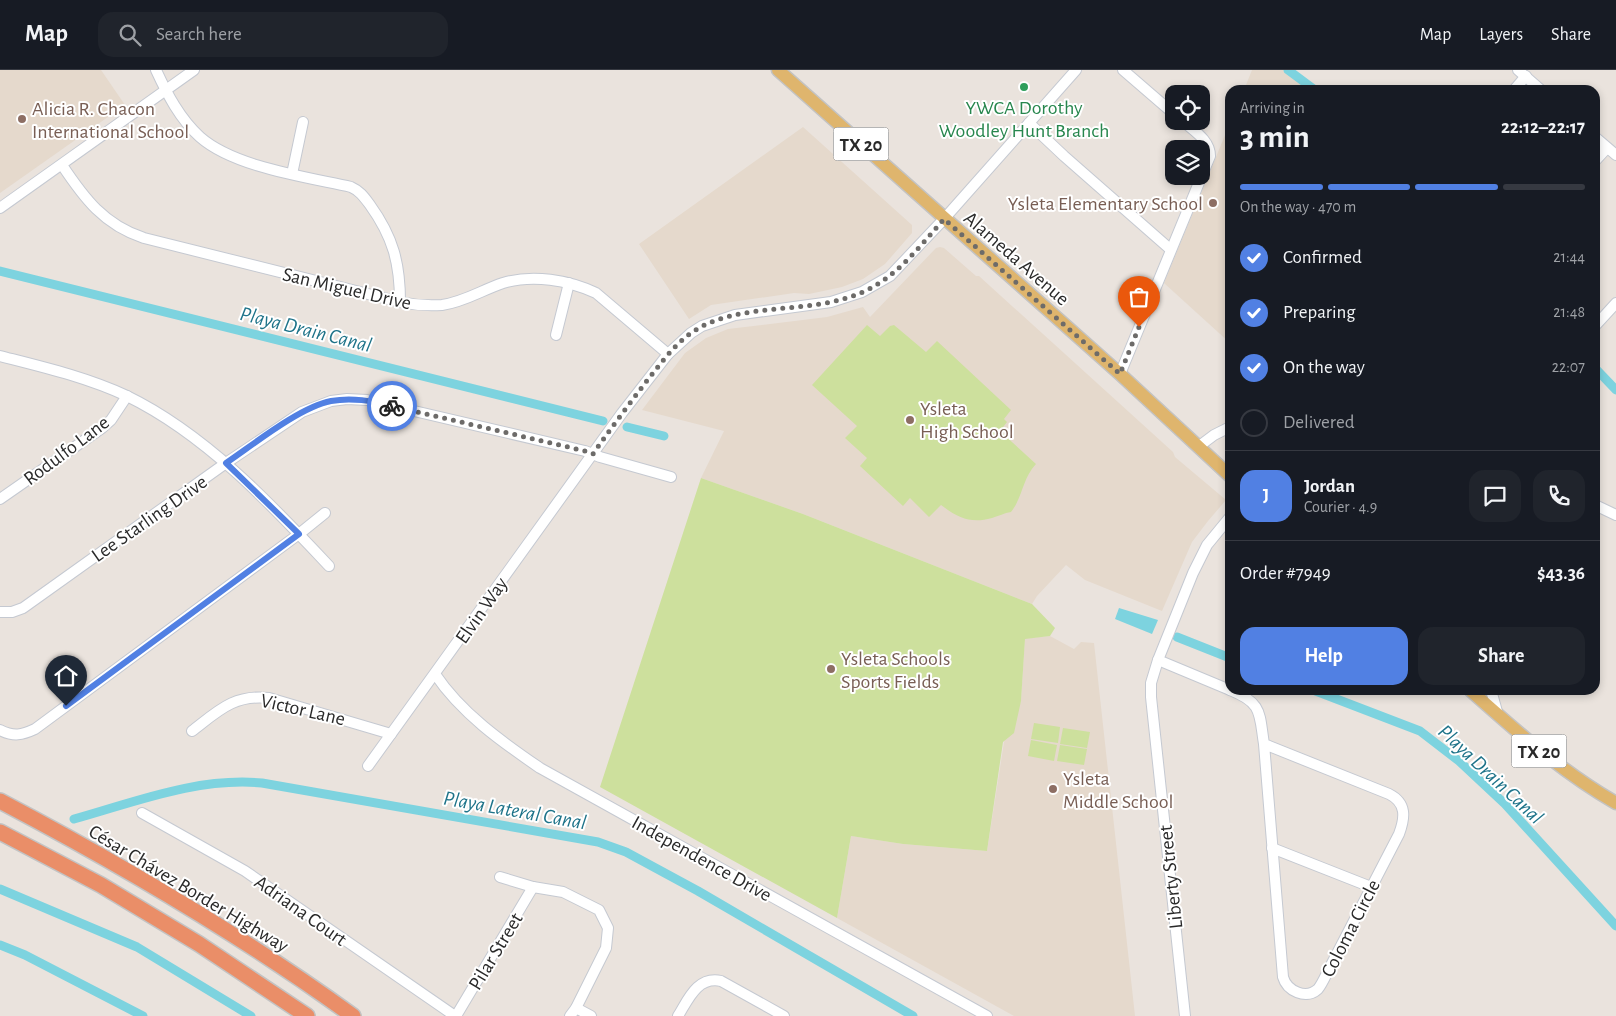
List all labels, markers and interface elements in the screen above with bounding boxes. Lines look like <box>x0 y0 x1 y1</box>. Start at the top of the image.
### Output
search box <box>98 12 448 57</box>
icon: search <box>116 21 144 49</box>
text: Map <box>25 22 68 46</box>
text: Search here <box>156 25 242 44</box>
text: Map <box>1420 26 1451 44</box>
text: Layers <box>1479 26 1523 44</box>
text: Share <box>1551 26 1591 44</box>
marker: YWCA Dorothy Woodley Hunt Branch <box>1018 81 1030 93</box>
map controls <box>1165 85 1210 185</box>
button: locate <box>1165 85 1210 130</box>
place label: YWCA Dorothy Woodley Hunt Branch <box>939 98 1109 141</box>
place label: Alicia R. Chacon International School <box>32 99 189 142</box>
text: Arriving in <box>1240 100 1305 116</box>
marker: Alicia R. Chacon International School <box>16 113 28 125</box>
text: 22:12–22:17 <box>1501 118 1585 137</box>
text: 3 min <box>1240 121 1310 153</box>
road number: TX 20 <box>834 128 888 160</box>
button: layers <box>1165 140 1210 185</box>
place label: Ysleta Elementary School <box>1008 194 1203 214</box>
marker: Ysleta Elementary School <box>1207 197 1219 209</box>
text: On the way · 470 m <box>1240 199 1356 215</box>
street label: Alameda Avenue <box>960 208 1073 310</box>
icon: check <box>1240 244 1268 272</box>
text: Confirmed <box>1283 248 1362 267</box>
text: 21:44 <box>1553 249 1585 265</box>
street label: San Miguel Drive <box>281 264 413 313</box>
pin <box>1118 276 1160 327</box>
icon: bag <box>1125 283 1153 311</box>
icon: check <box>1240 299 1268 327</box>
water label: Playa Drain Canal <box>238 303 374 356</box>
text: Preparing <box>1283 303 1356 322</box>
text: 21:48 <box>1553 304 1585 320</box>
icon: check <box>1240 354 1268 382</box>
text: On the way <box>1283 358 1365 377</box>
text: 22:07 <box>1552 359 1585 375</box>
courier <box>367 381 417 431</box>
icon: bike <box>378 392 406 420</box>
place label: Ysleta High School <box>920 399 1014 442</box>
street label: Rodulfo Lane <box>20 412 113 489</box>
text: Delivered <box>1283 413 1355 432</box>
marker: Ysleta High School <box>904 414 916 426</box>
button: chat <box>1469 470 1521 522</box>
button: phone <box>1533 470 1585 522</box>
street label: Lee Starling Drive <box>88 472 211 566</box>
text: Jordan <box>1304 477 1355 496</box>
text: J <box>1263 486 1269 505</box>
text: Courier · 4.9 <box>1304 499 1377 515</box>
text: Order #7949 <box>1240 564 1331 583</box>
text: $43.36 <box>1537 564 1585 583</box>
street label: Elvin Way <box>452 573 512 647</box>
button: Help <box>1240 627 1408 685</box>
button: Share <box>1418 627 1585 685</box>
place label: Ysleta Schools Sports Fields <box>841 649 950 692</box>
pin <box>45 655 87 706</box>
icon: home <box>52 662 80 690</box>
marker: Ysleta Schools Sports Fields <box>825 663 837 675</box>
street label: Victor Lane <box>259 691 347 729</box>
water label: Playa Drain Canal <box>1434 721 1547 828</box>
road number: TX 20 <box>1512 734 1566 768</box>
place label: Ysleta Middle School <box>1063 769 1174 812</box>
marker: Ysleta Middle School <box>1047 783 1059 795</box>
water label: Playa Lateral Canal <box>442 788 588 833</box>
street label: Independence Drive <box>628 812 775 906</box>
street label: César Chávez Border Highway <box>85 821 292 957</box>
street label: Liberty Street <box>1156 823 1186 930</box>
street label: Adriana Court <box>251 872 351 950</box>
street label: Coloma Circle <box>1318 876 1384 980</box>
street label: Pilar Street <box>465 909 527 994</box>

